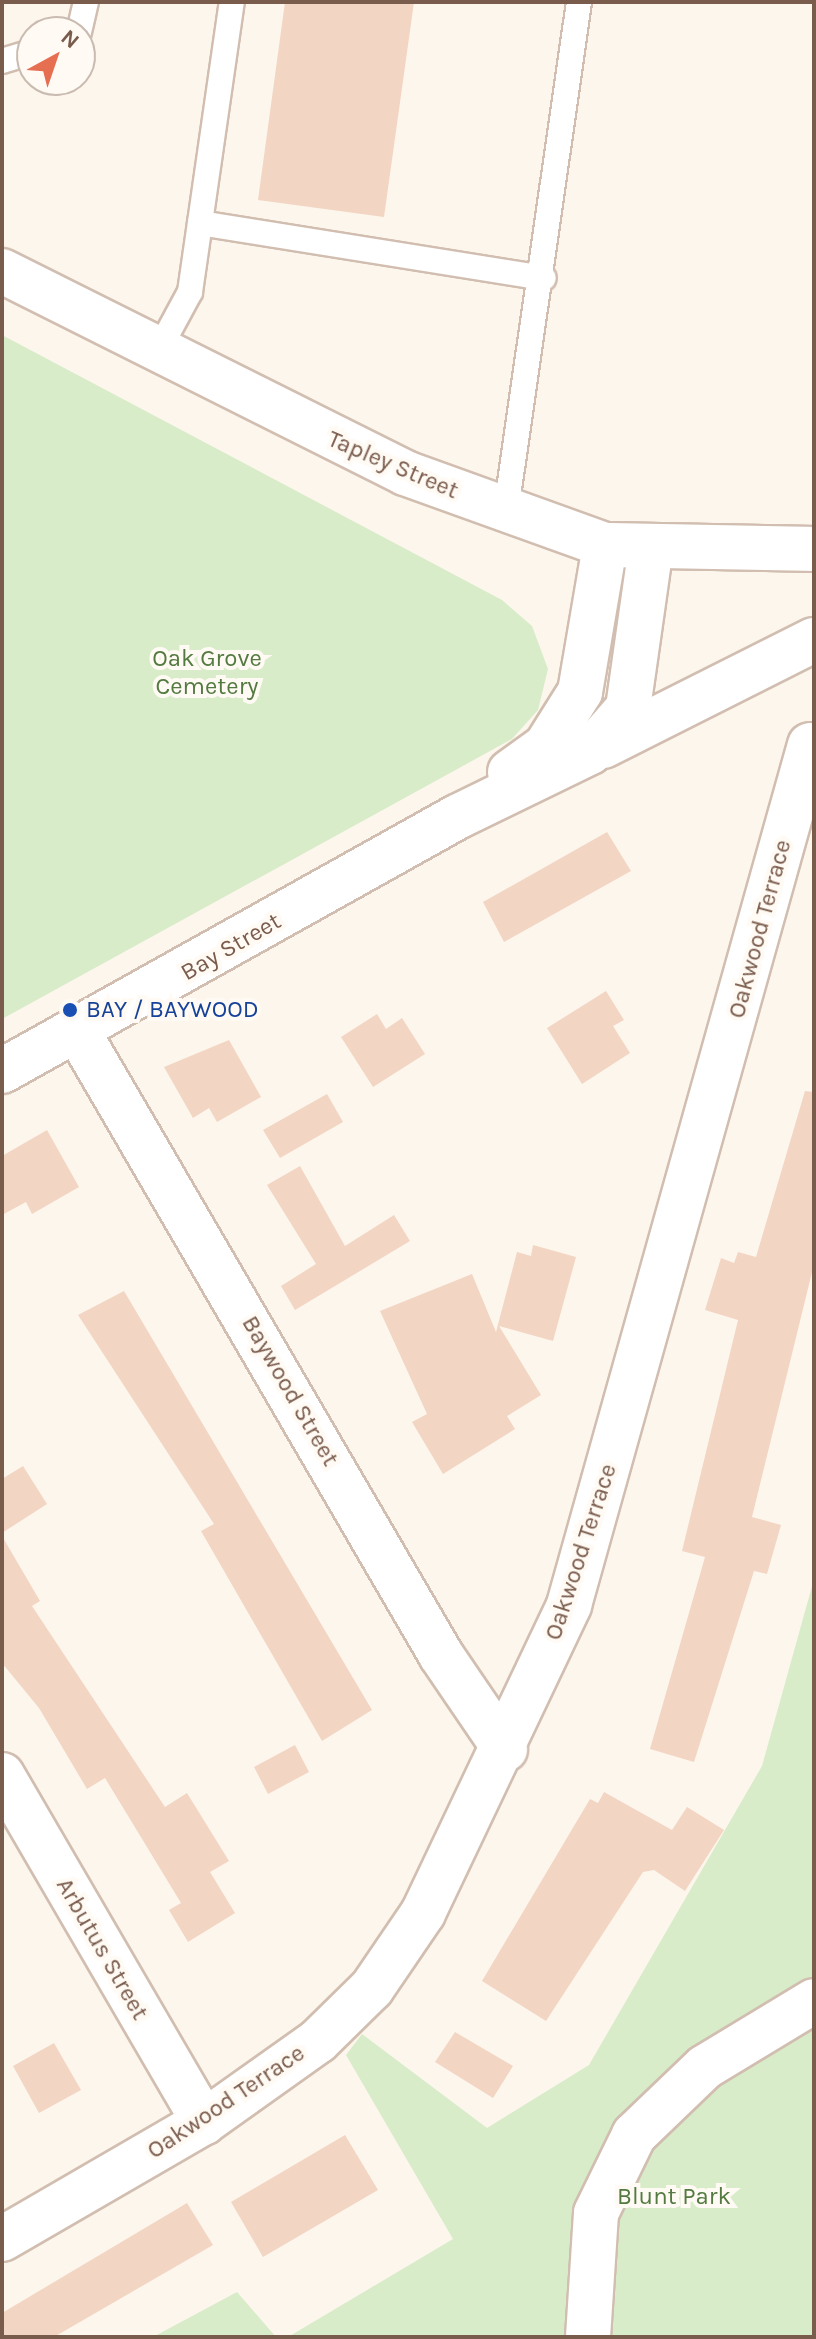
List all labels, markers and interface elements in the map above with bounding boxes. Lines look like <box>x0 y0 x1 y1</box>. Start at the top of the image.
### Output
north arrow <box>16 16 96 96</box>
text: N <box>56 24 85 54</box>
street label: Tapley Street <box>323 425 463 505</box>
park label: Oak Grove Cemetery <box>152 645 262 701</box>
street label: Oakwood Terrace <box>722 837 798 1021</box>
street label: Bay Street <box>176 907 286 987</box>
place label: BAY / BAYWOOD <box>86 996 259 1024</box>
marker: BAY / BAYWOOD <box>61 1001 79 1019</box>
street label: Baywood Street <box>235 1311 345 1471</box>
street label: Oakwood Terrace <box>539 1460 623 1644</box>
street label: Arbutus Street <box>50 1873 154 2025</box>
street label: Oakwood Terrace <box>142 2039 310 2165</box>
park label: Blunt Park <box>617 2183 731 2211</box>

